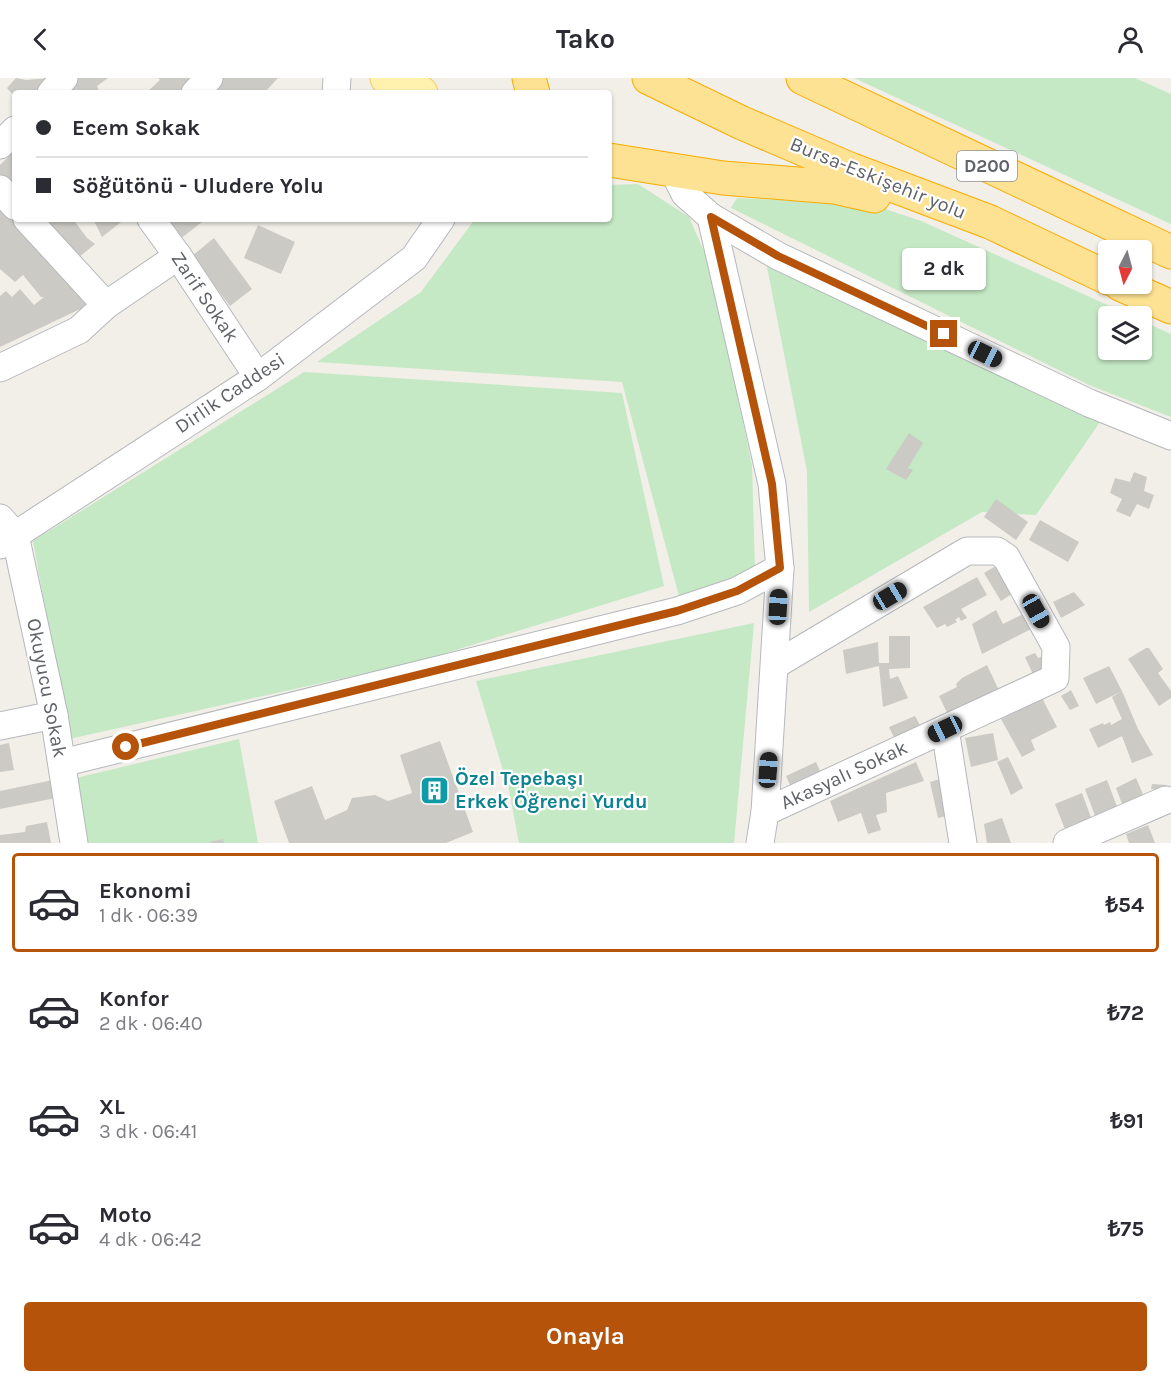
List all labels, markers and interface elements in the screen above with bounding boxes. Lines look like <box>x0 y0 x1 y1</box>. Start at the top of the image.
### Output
icon: back <box>24 23 57 56</box>
text: Tako <box>556 23 615 55</box>
icon: person <box>1114 23 1147 56</box>
text: Ecem Sokak <box>72 115 200 141</box>
street label: Bursa-Eskişehir yolu <box>787 132 969 224</box>
road number: D200 <box>957 151 1017 181</box>
text: Söğütönü - Uludere Yolu <box>72 173 324 199</box>
north arrow <box>1098 240 1152 294</box>
map controls <box>1098 240 1152 360</box>
street label: Zarif Sokak <box>166 247 244 347</box>
callout: 2 dk <box>902 247 986 289</box>
text: 2 dk <box>923 257 965 280</box>
button: layers <box>1098 306 1152 360</box>
route end <box>930 320 957 347</box>
car <box>965 338 1005 370</box>
street label: Dirlik Caddesi <box>171 348 289 438</box>
car <box>870 579 910 613</box>
car <box>768 589 788 625</box>
car <box>1019 591 1053 631</box>
street label: Okuyucu Sokak <box>22 616 72 760</box>
car <box>925 713 965 745</box>
route start <box>112 733 139 760</box>
street label: Akasyalı Sokak <box>777 736 911 814</box>
car <box>758 751 778 789</box>
place label: Özel Tepebaşı Erkek Öğrenci Yurdu <box>455 767 648 813</box>
building icon: Özel Tepebaşı Erkek Öğrenci Yurdu <box>418 774 450 806</box>
icon: car <box>27 876 81 930</box>
text: Ekonomi <box>99 878 192 904</box>
text: ₺54 <box>1106 892 1144 918</box>
text: 1 dk · 06:39 <box>99 904 198 927</box>
icon: car <box>27 984 81 1038</box>
text: Konfor <box>99 986 169 1012</box>
text: ₺72 <box>1107 1000 1144 1026</box>
text: 2 dk · 06:40 <box>99 1012 203 1035</box>
icon: car <box>27 1092 81 1146</box>
text: XL <box>99 1094 125 1120</box>
text: ₺91 <box>1110 1108 1144 1134</box>
text: 3 dk · 06:41 <box>99 1120 197 1143</box>
icon: car <box>27 1200 81 1254</box>
text: Moto <box>99 1202 152 1228</box>
text: ₺75 <box>1108 1216 1144 1242</box>
text: 4 dk · 06:42 <box>99 1228 202 1251</box>
button: Onayla <box>24 1302 1147 1371</box>

